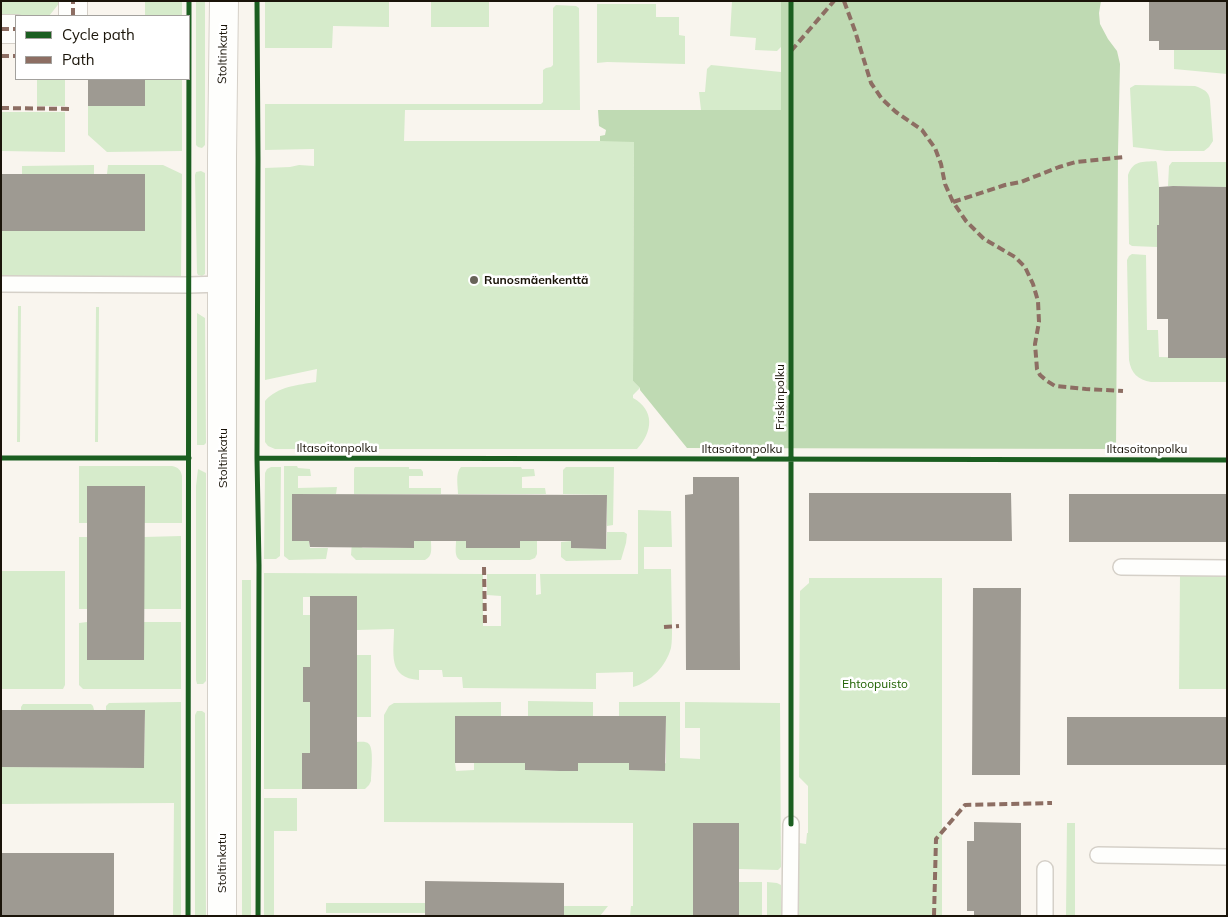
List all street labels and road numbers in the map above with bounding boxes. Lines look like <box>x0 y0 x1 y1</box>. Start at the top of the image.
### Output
street label: Stoltinkatu <box>215 24 231 84</box>
street label: Friskinpolku <box>773 364 787 430</box>
street label: Stoltinkatu <box>216 428 230 488</box>
street label: Iltasoitonpolku <box>296 441 378 455</box>
street label: Iltasoitonpolku <box>701 442 783 456</box>
street label: Iltasoitonpolku <box>1106 442 1188 456</box>
street label: Stoltinkatu <box>215 833 229 893</box>

